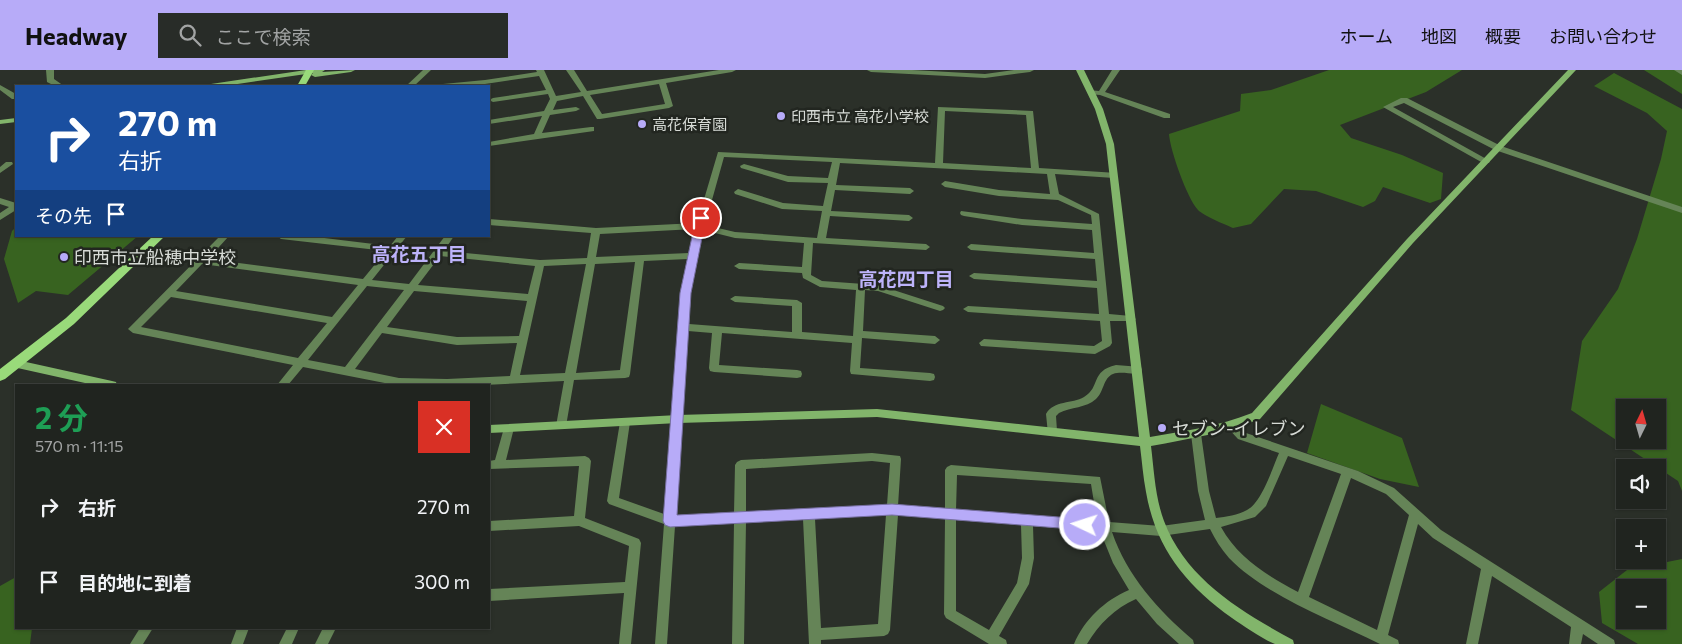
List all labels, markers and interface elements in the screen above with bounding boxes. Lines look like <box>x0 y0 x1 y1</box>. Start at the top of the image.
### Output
search box <box>158 13 508 58</box>
text: Headway <box>25 21 128 50</box>
icon: search <box>176 21 204 49</box>
text: ここで検索 <box>216 25 311 48</box>
text: ホーム <box>1340 25 1393 47</box>
text: 地図 <box>1421 25 1457 47</box>
text: 概要 <box>1485 25 1521 47</box>
text: お問い合わせ <box>1549 25 1657 47</box>
text: 270 m <box>118 100 217 143</box>
icon: right <box>35 105 100 170</box>
place label: 印西市立 高花小学校 <box>791 107 929 125</box>
marker: 印西市立 高花小学校 <box>775 110 787 122</box>
place label: 高花保育園 <box>652 115 727 133</box>
marker: 高花保育園 <box>636 118 648 130</box>
text: 右折 <box>118 147 162 174</box>
pin <box>680 197 722 239</box>
icon: arrive <box>102 200 130 228</box>
text: その先 <box>35 204 92 227</box>
icon: arrive <box>687 204 715 232</box>
district label: 高花五丁目 <box>371 242 467 265</box>
place label: 印西市立船穂中学校 <box>74 246 236 268</box>
marker: 印西市立船穂中学校 <box>58 251 70 263</box>
district label: 高花四丁目 <box>858 267 954 290</box>
text: 2 分 <box>35 398 88 435</box>
north arrow <box>1616 399 1666 449</box>
map controls <box>1616 399 1666 629</box>
button: close <box>418 401 470 453</box>
place label: セブン-イレブン <box>1172 417 1306 439</box>
marker: セブン-イレブン <box>1156 422 1168 434</box>
text: 570 m · 11:15 <box>35 436 123 455</box>
button: sound <box>1616 459 1666 509</box>
icon: right <box>35 493 63 521</box>
text: 270 m <box>417 495 470 518</box>
text: 右折 <box>78 496 116 519</box>
position arrow <box>1058 498 1110 550</box>
button: + <box>1616 519 1666 569</box>
icon: arrive <box>35 568 63 596</box>
text: 300 m <box>414 570 470 593</box>
text: 目的地に到着 <box>78 571 192 594</box>
button: − <box>1616 579 1666 629</box>

